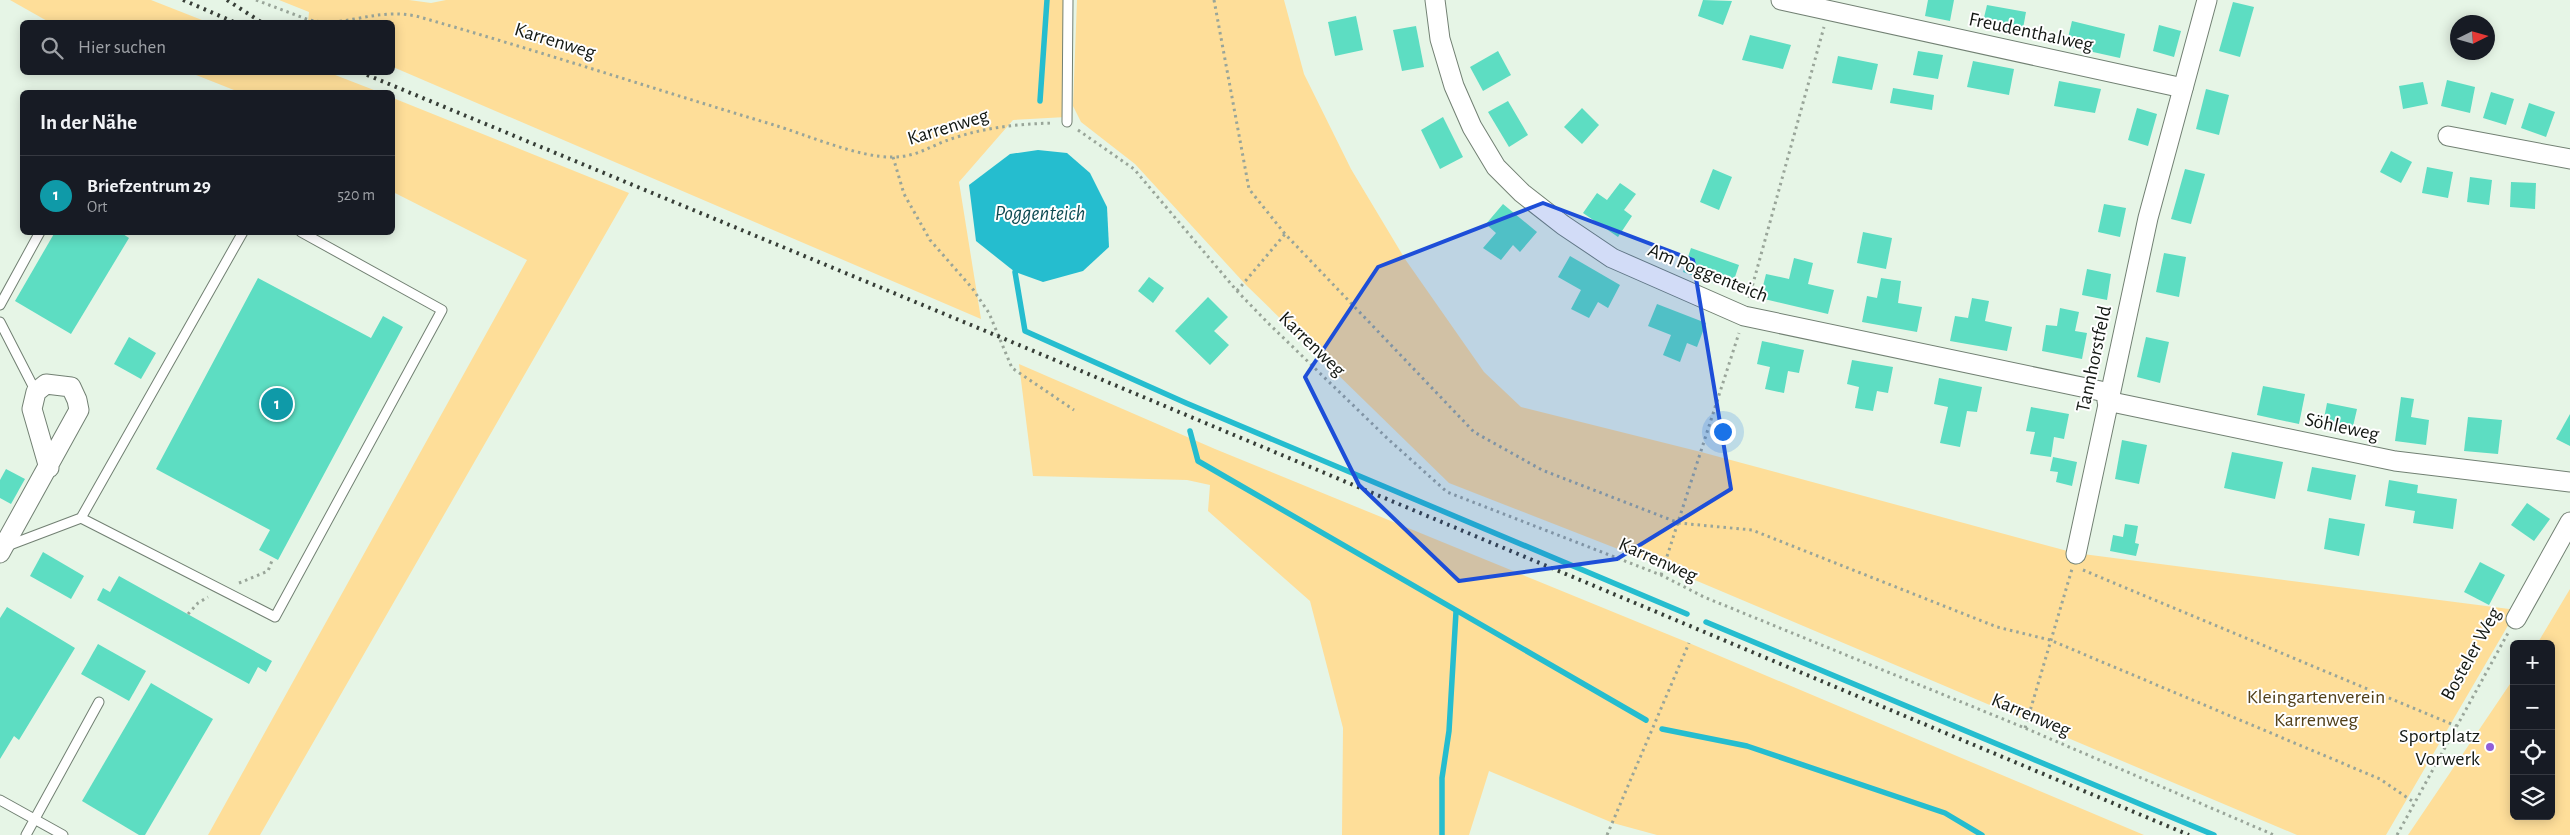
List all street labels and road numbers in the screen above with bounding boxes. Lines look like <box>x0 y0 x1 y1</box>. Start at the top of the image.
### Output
street label: Freudenthalweg <box>1967 9 2095 55</box>
street label: Karrenweg <box>512 19 598 63</box>
street label: Karrenweg <box>905 105 991 149</box>
street label: Am Poggenteich <box>1645 240 1771 306</box>
street label: Tannhorstfeld <box>2073 304 2115 414</box>
street label: Karrenweg <box>1275 308 1349 380</box>
street label: Söhleweg <box>2303 409 2381 445</box>
street label: Karrenweg <box>1616 534 1701 586</box>
street label: Bosteler Weg <box>2437 604 2505 704</box>
street label: Karrenweg <box>1989 689 2074 741</box>

